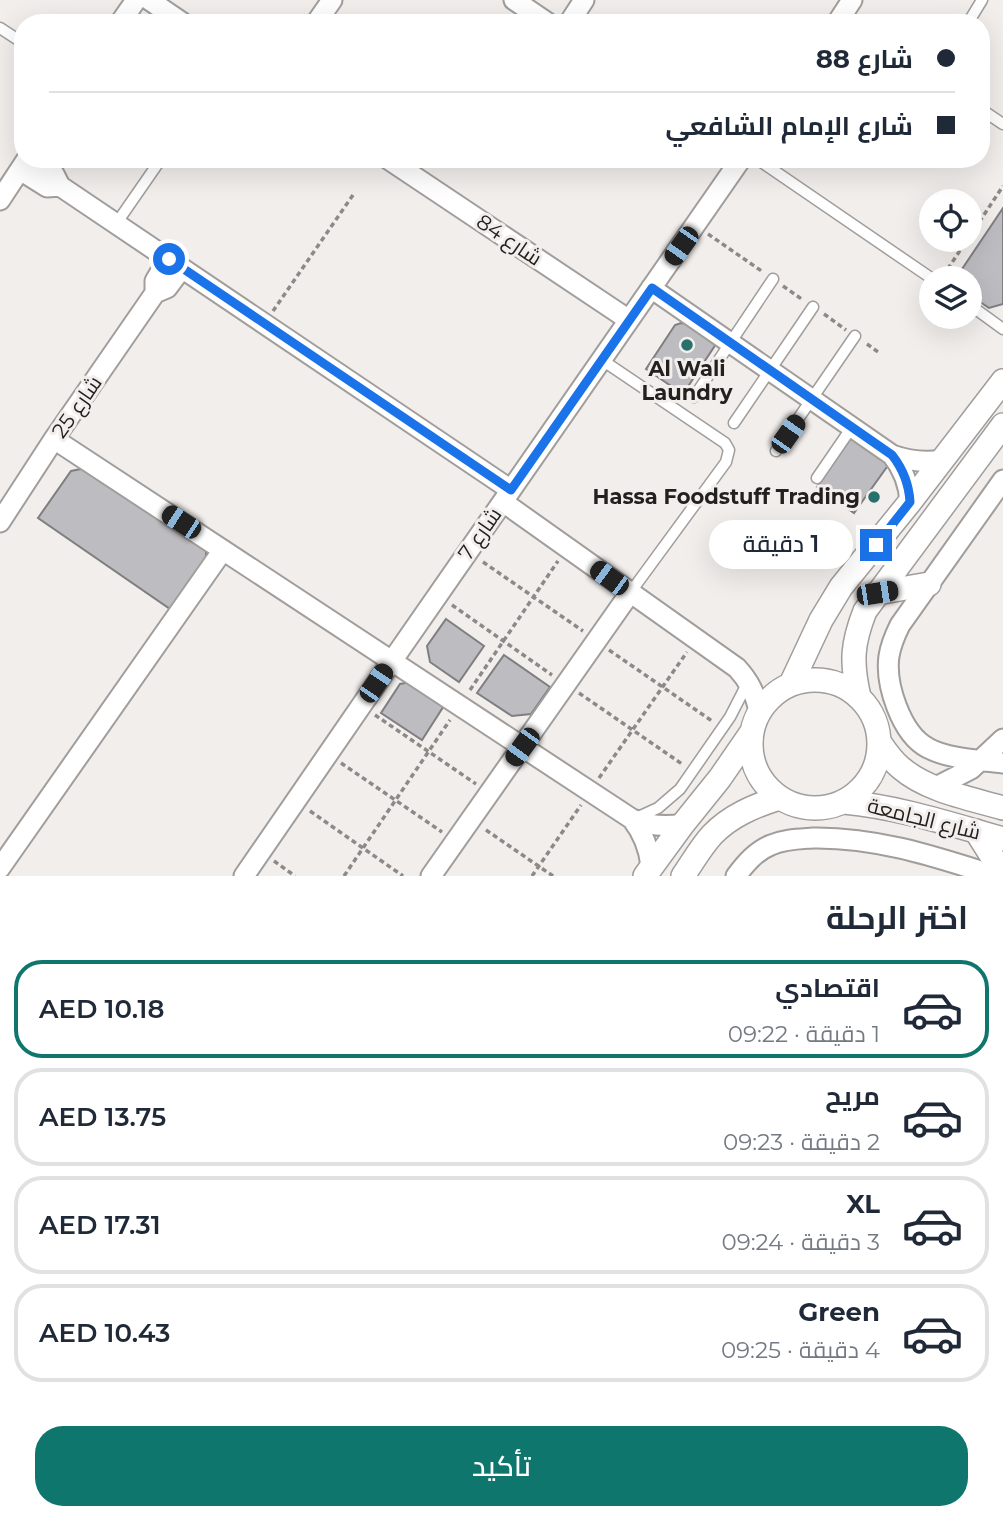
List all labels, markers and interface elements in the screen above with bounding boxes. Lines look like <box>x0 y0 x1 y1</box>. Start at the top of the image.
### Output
text: شارع 88 <box>816 43 913 75</box>
text: شارع الإمام الشافعي <box>666 110 913 142</box>
map controls <box>919 189 982 329</box>
button: locate <box>919 189 982 252</box>
street label: شارع 84 <box>471 209 547 272</box>
car <box>661 223 702 269</box>
route start <box>153 243 185 275</box>
button: layers <box>919 266 982 329</box>
marker: Al Wali Laundry <box>679 337 695 353</box>
place label: Al Wali Laundry <box>642 356 733 405</box>
street label: شارع 25 <box>46 371 109 444</box>
car <box>768 411 809 457</box>
place label: Hassa Foodstuff Trading <box>592 484 860 509</box>
marker: Hassa Foodstuff Trading <box>866 489 882 505</box>
car <box>158 502 205 542</box>
street label: شارع 7 <box>453 503 508 566</box>
callout: 1 دقيقة <box>708 520 852 570</box>
route end <box>860 529 892 561</box>
text: 1 دقيقة <box>743 530 819 558</box>
car <box>586 557 633 599</box>
car <box>855 579 900 607</box>
car <box>356 660 397 706</box>
car <box>502 724 543 770</box>
street label: شارع الجامعة <box>865 792 983 847</box>
text: اختر الرحلة <box>826 898 968 937</box>
text: اقتصادي <box>775 972 880 1004</box>
icon: car <box>901 978 964 1041</box>
text: AED 10.18 <box>39 993 164 1025</box>
text: 1 دقيقة · 09:22 <box>728 1020 880 1048</box>
text: مريح <box>825 1080 880 1112</box>
icon: car <box>901 1086 964 1149</box>
text: AED 13.75 <box>39 1101 166 1133</box>
text: 2 دقيقة · 09:23 <box>723 1128 880 1156</box>
text: XL <box>846 1188 880 1220</box>
icon: car <box>901 1194 964 1257</box>
text: AED 17.31 <box>39 1209 161 1241</box>
text: 3 دقيقة · 09:24 <box>721 1228 880 1256</box>
text: Green <box>798 1296 880 1328</box>
icon: car <box>901 1302 964 1365</box>
text: AED 10.43 <box>39 1317 170 1349</box>
text: 4 دقيقة · 09:25 <box>721 1336 880 1364</box>
button: تأكيد <box>35 1426 968 1506</box>

